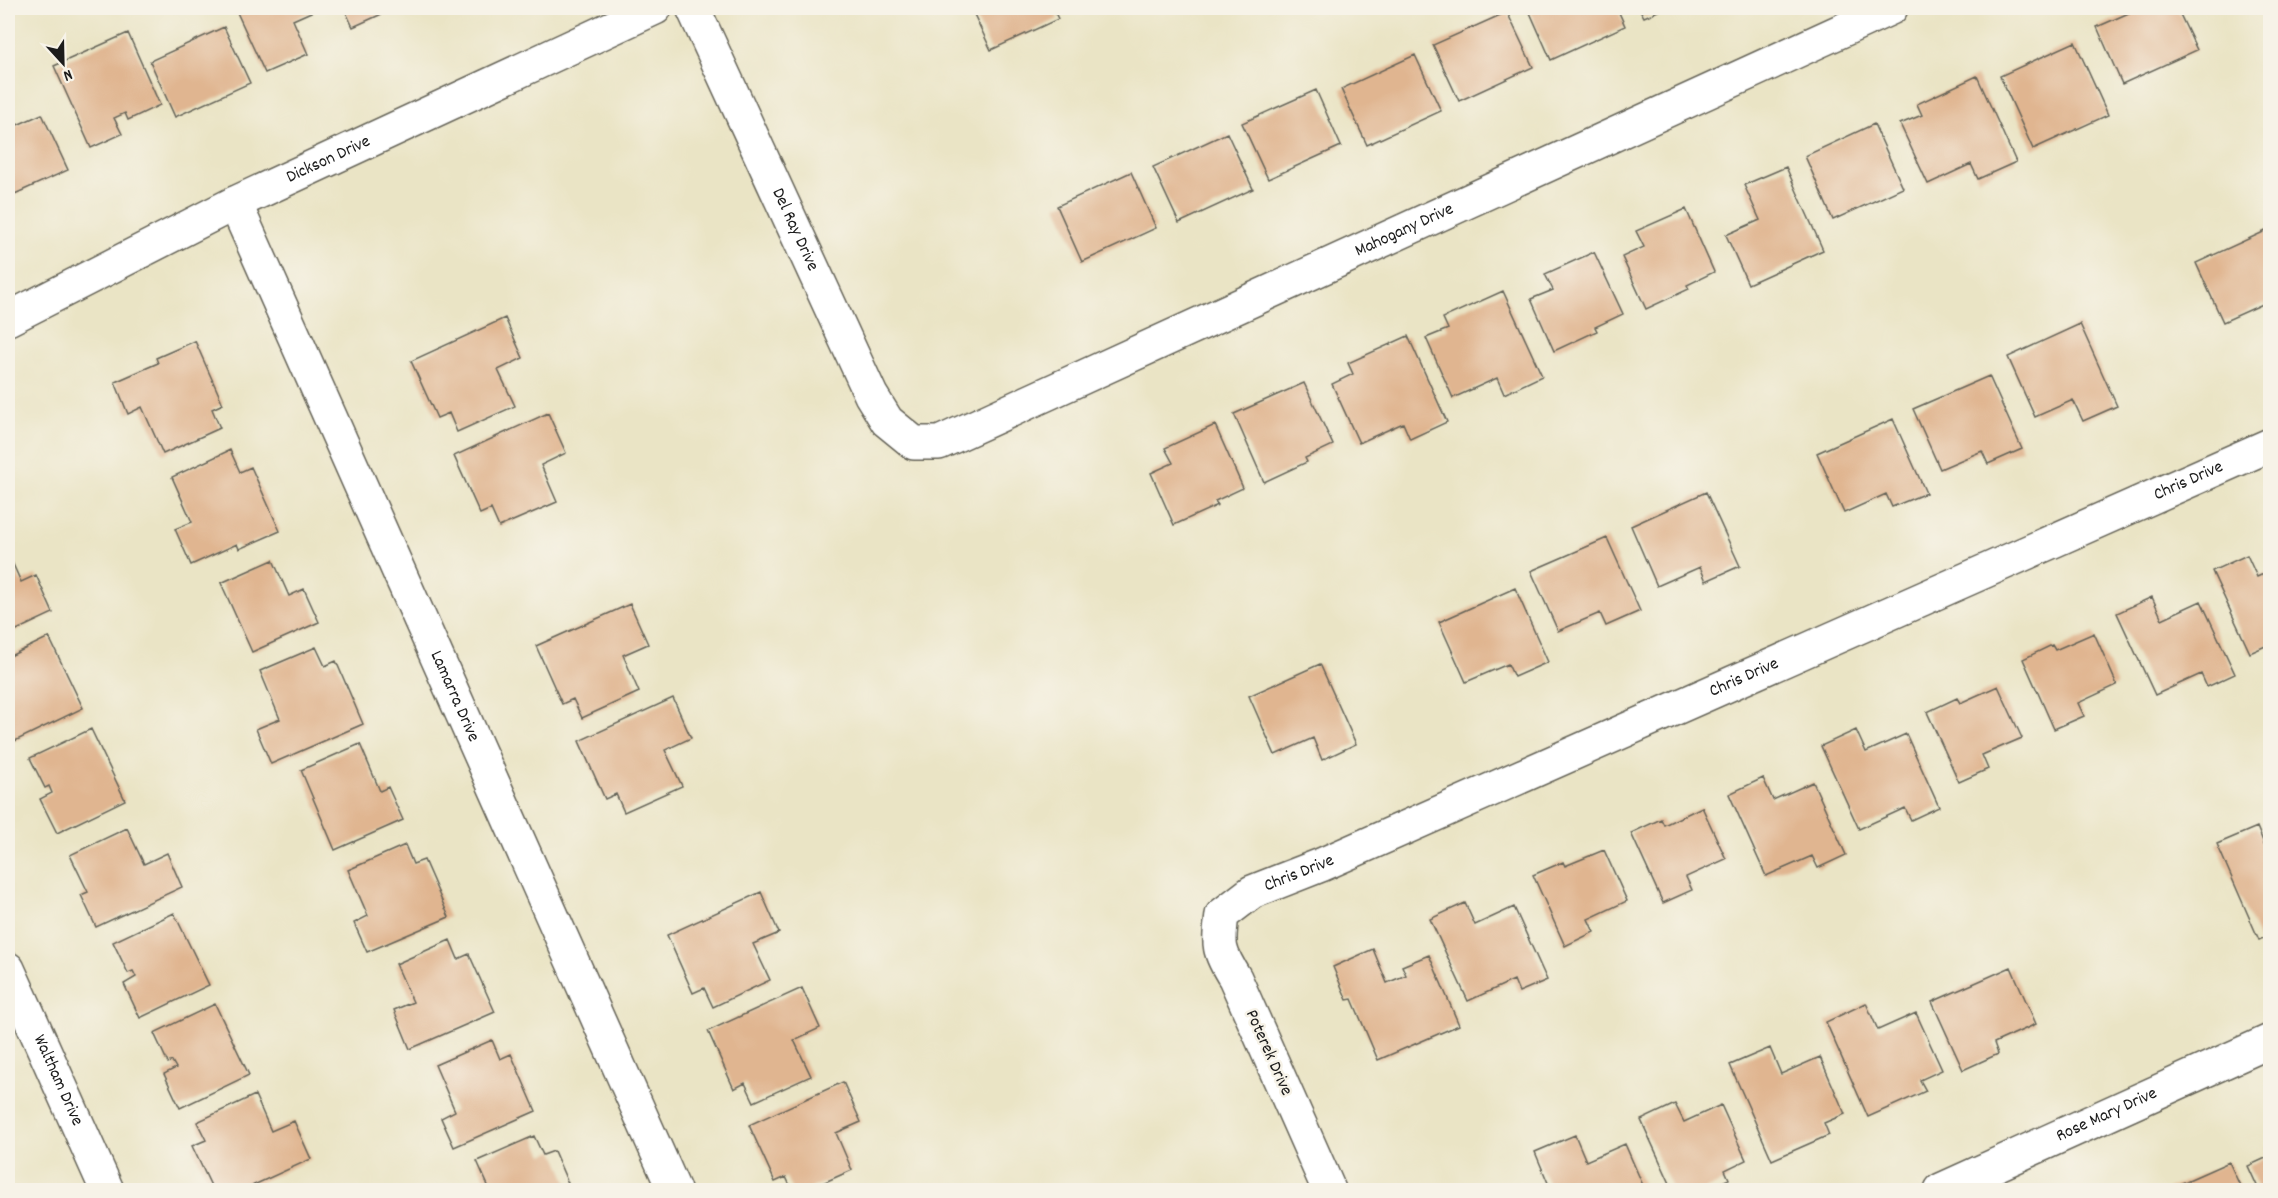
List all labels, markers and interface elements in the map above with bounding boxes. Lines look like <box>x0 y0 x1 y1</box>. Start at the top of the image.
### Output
north arrow <box>33 33 93 93</box>
text: N <box>60 62 76 87</box>
street label: Dickson Drive <box>282 129 375 190</box>
street label: Del Ray Drive <box>765 184 825 275</box>
street label: Mahogany Drive <box>1351 197 1458 264</box>
street label: Chris Drive <box>2150 455 2227 507</box>
street label: Lamarra Drive <box>423 647 486 746</box>
street label: Chris Drive <box>1705 651 1783 704</box>
street label: Chris Drive <box>1260 848 1338 899</box>
street label: Poterek Drive <box>1238 1006 1298 1100</box>
street label: Waltham Drive <box>27 1031 89 1130</box>
street label: Rose Mary Drive <box>2052 1081 2161 1149</box>

